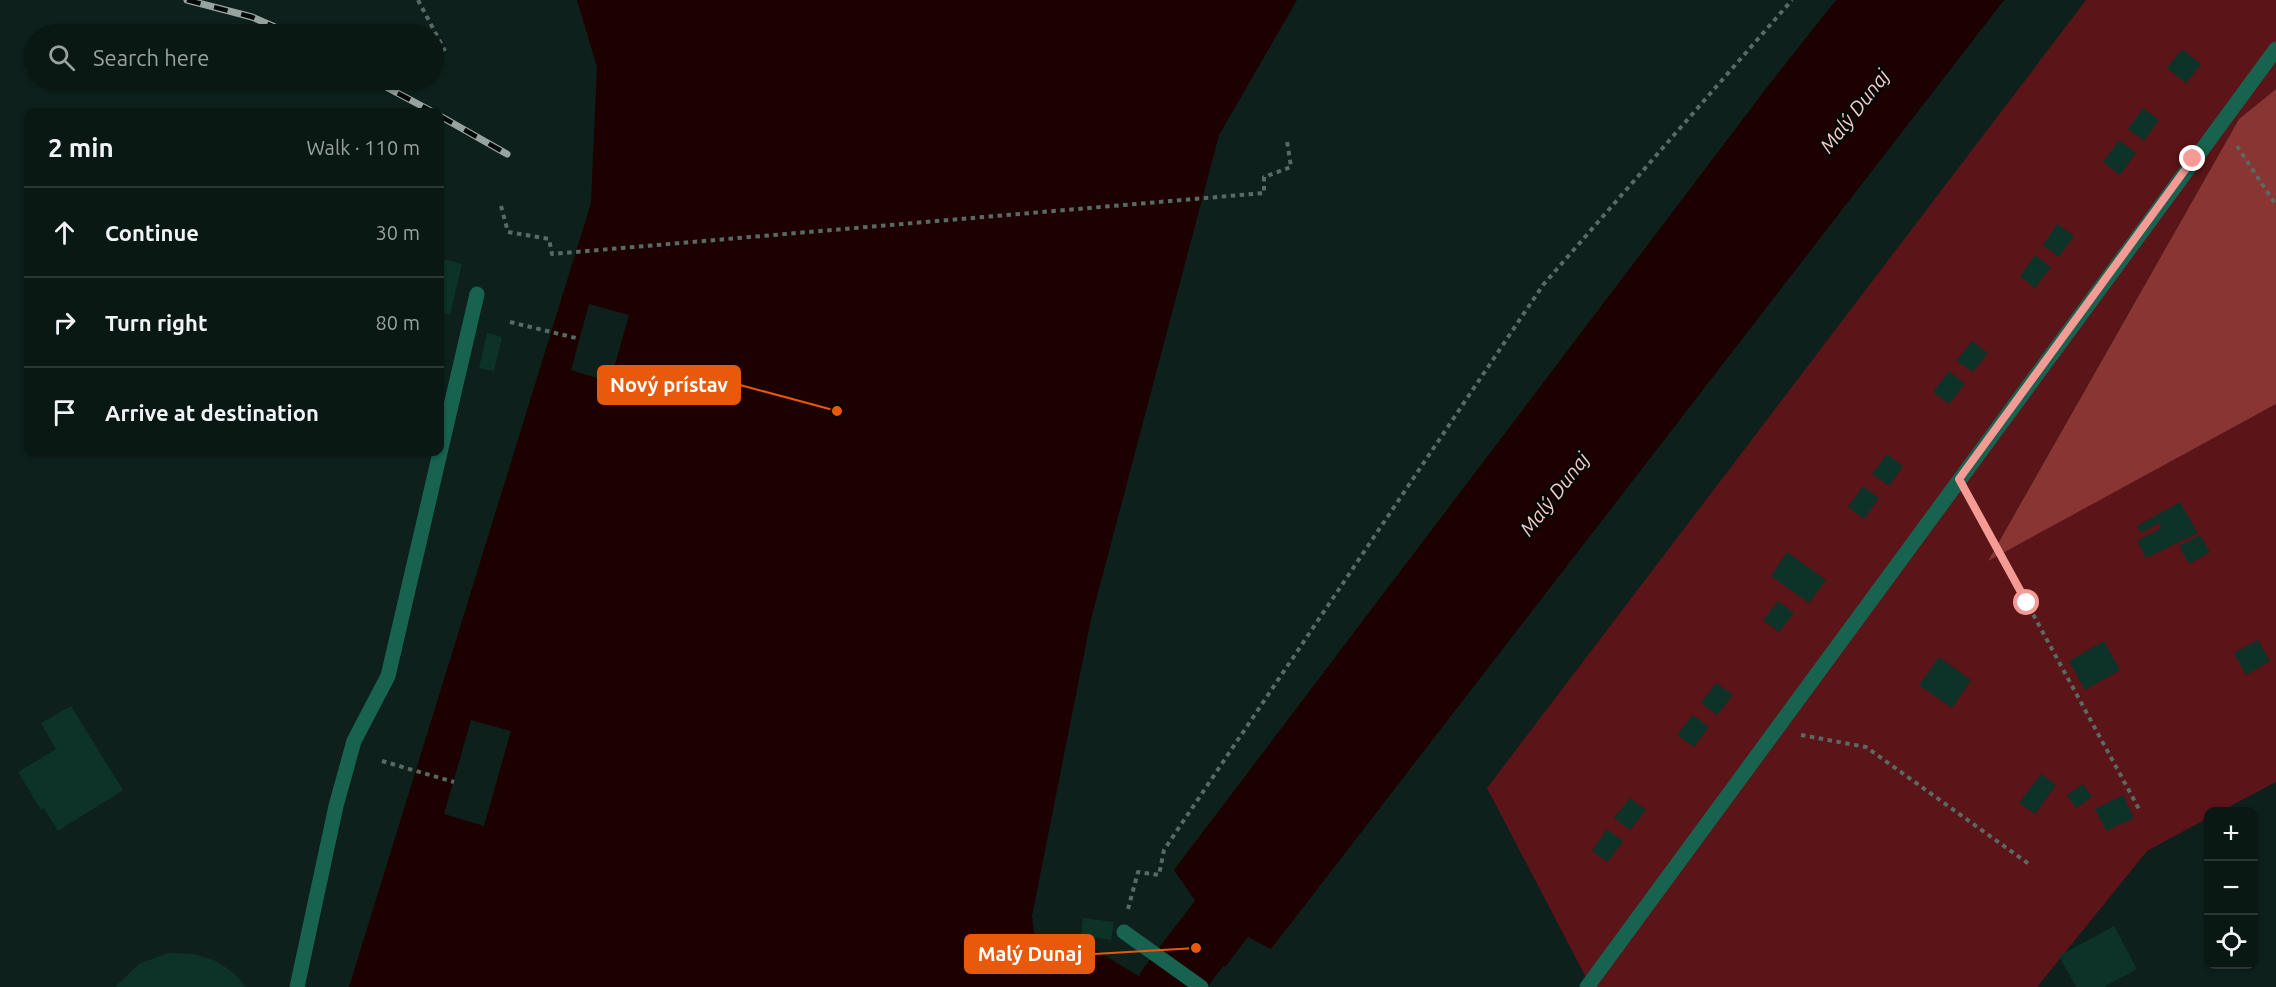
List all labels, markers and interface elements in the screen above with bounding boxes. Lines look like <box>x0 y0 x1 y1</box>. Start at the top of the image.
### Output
search box <box>24 24 444 90</box>
icon: search <box>45 41 78 74</box>
text: Search here <box>93 45 209 70</box>
water label: Malý Dunaj <box>1814 64 1894 157</box>
text: 2 min <box>48 133 114 162</box>
text: Walk · 110 m <box>307 136 420 159</box>
route end <box>2179 145 2205 171</box>
icon: ahead <box>48 216 81 249</box>
text: Continue <box>105 220 199 245</box>
text: 30 m <box>376 221 420 244</box>
icon: right <box>48 306 81 339</box>
text: Turn right <box>105 310 207 335</box>
text: 80 m <box>376 311 420 334</box>
callout: Nový prístav <box>598 366 740 404</box>
text: Nový prístav <box>610 373 728 396</box>
icon: arrive <box>48 396 81 429</box>
text: Arrive at destination <box>105 400 319 425</box>
water label: Malý Dunaj <box>1514 447 1594 540</box>
route start <box>2013 589 2039 615</box>
map controls <box>2204 807 2258 969</box>
button: + <box>2204 807 2258 861</box>
button: − <box>2204 861 2258 915</box>
button: locate <box>2204 915 2258 969</box>
callout: Malý Dunaj <box>965 935 1094 973</box>
text: Malý Dunaj <box>978 942 1082 965</box>

